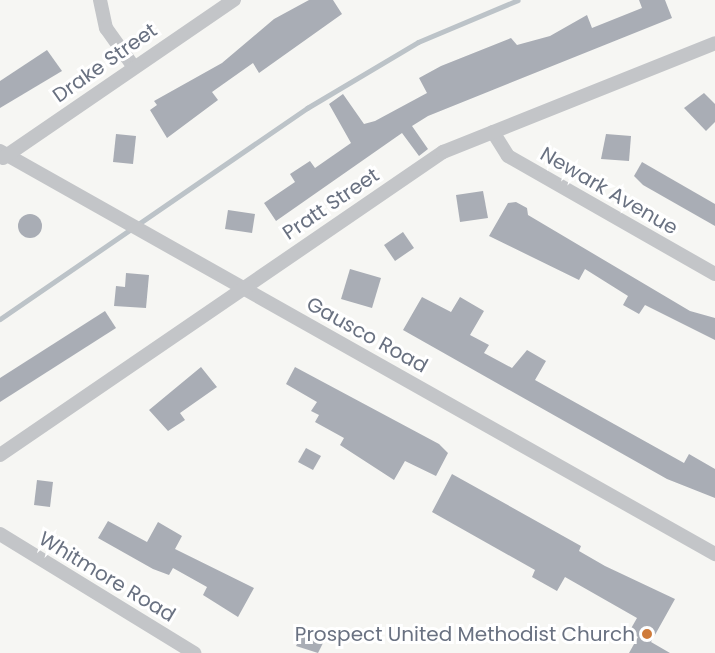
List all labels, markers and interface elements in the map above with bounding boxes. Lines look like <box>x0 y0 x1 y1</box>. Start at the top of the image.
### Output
street label: Drake Street <box>48 18 162 108</box>
street label: Newark Avenue <box>536 142 682 240</box>
street label: Pratt Street <box>278 163 384 245</box>
street label: Gausco Road <box>302 292 432 378</box>
street label: Whitmore Road <box>34 527 180 627</box>
place label: Prospect United Methodist Church <box>295 622 635 646</box>
marker: Prospect United Methodist Church <box>640 627 654 641</box>

